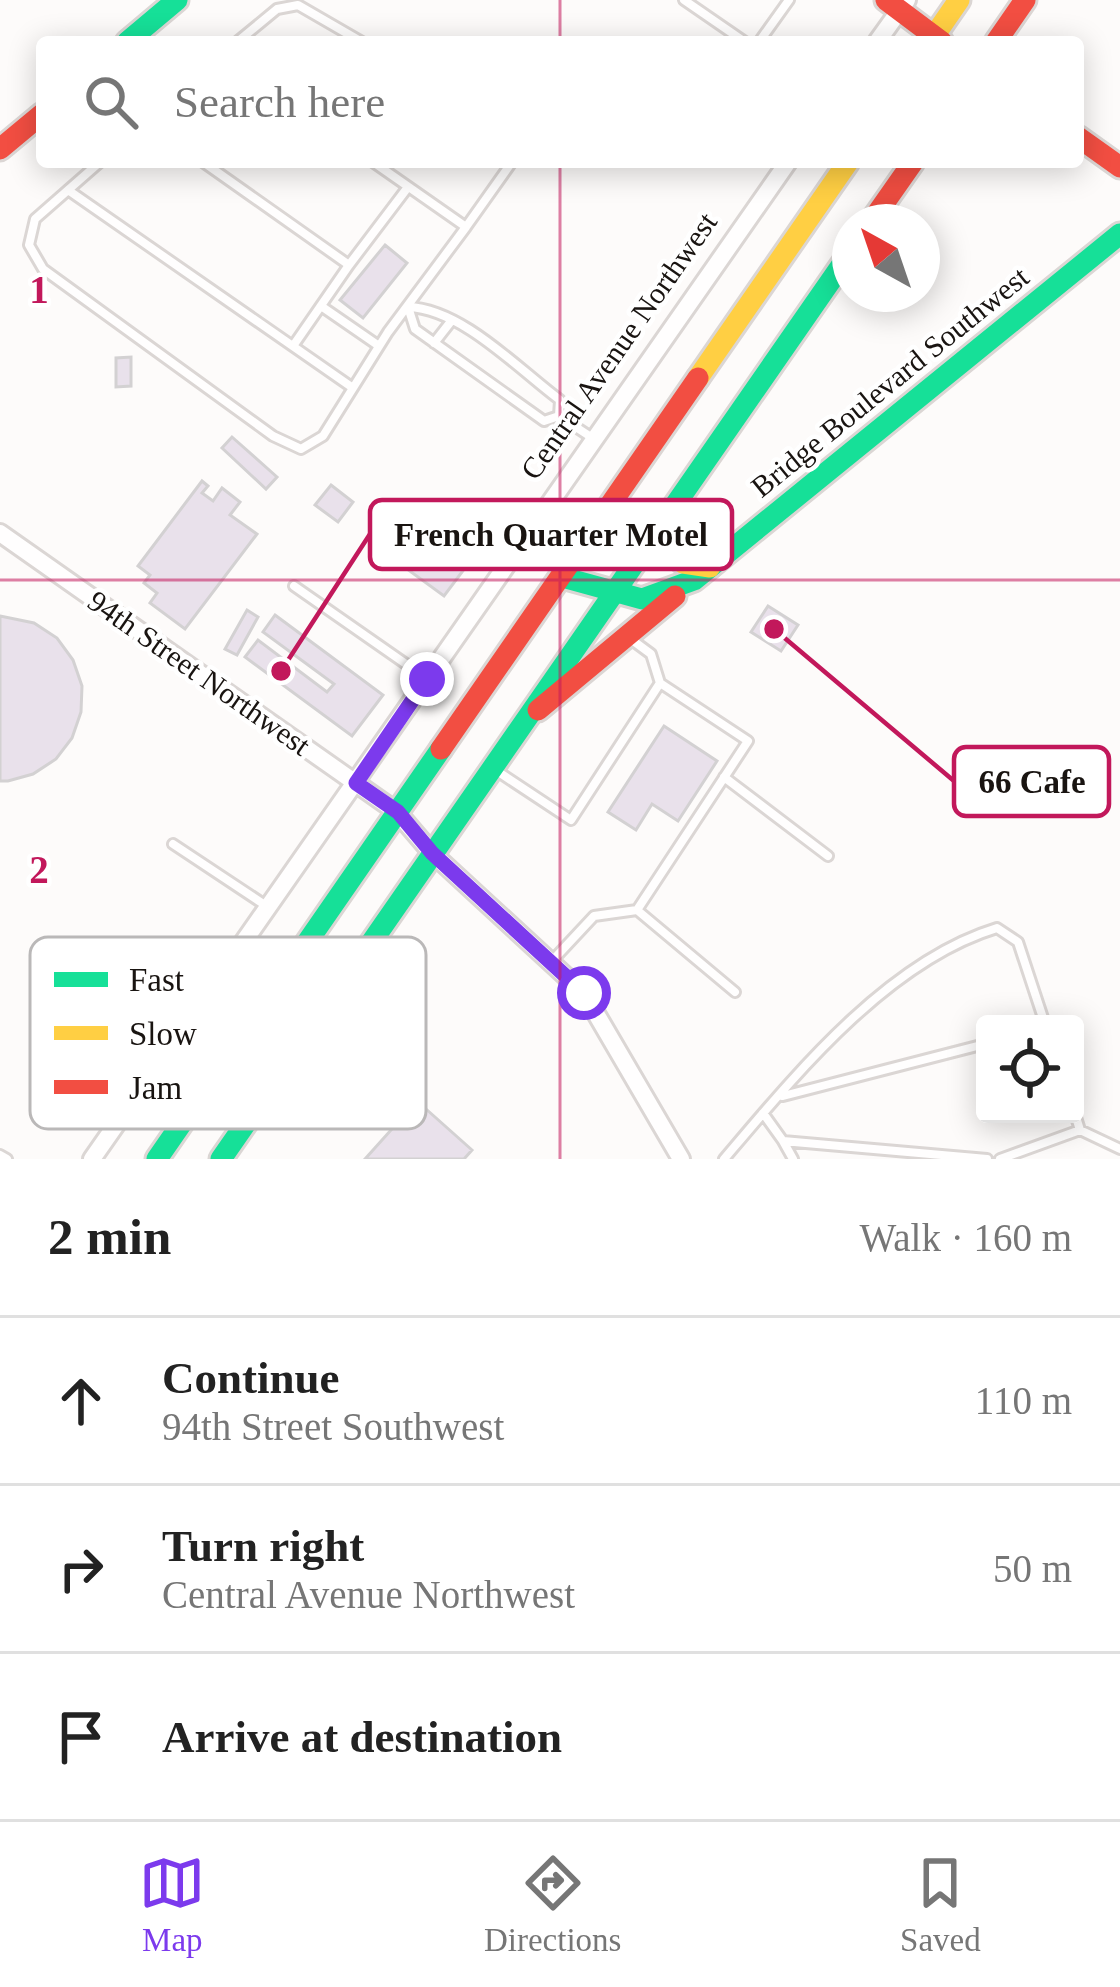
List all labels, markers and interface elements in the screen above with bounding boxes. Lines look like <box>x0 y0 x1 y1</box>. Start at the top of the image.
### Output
search box <box>36 36 1084 168</box>
icon: search <box>78 69 144 135</box>
text: Search here <box>174 77 385 127</box>
north arrow <box>832 204 940 312</box>
street label: Central Avenue Northwest <box>514 206 724 485</box>
street label: Bridge Boulevard Southwest <box>745 259 1035 504</box>
text: 1 <box>29 268 49 311</box>
callout: French Quarter Motel <box>370 500 732 569</box>
text: French Quarter Motel <box>394 517 708 553</box>
street label: 94th Street Northwest <box>82 584 317 762</box>
route end <box>400 652 454 706</box>
callout: 66 Cafe <box>954 747 1109 816</box>
text: 66 Cafe <box>978 764 1086 800</box>
text: 2 <box>29 848 49 891</box>
legend <box>30 937 426 1129</box>
text: Fast <box>129 962 184 998</box>
route start <box>557 966 611 1020</box>
map controls <box>976 1015 1084 1123</box>
button: locate <box>976 1015 1084 1123</box>
text: Slow <box>129 1016 197 1052</box>
text: Jam <box>129 1070 182 1106</box>
text: 2 min <box>48 1209 171 1265</box>
text: Walk · 160 m <box>860 1216 1072 1259</box>
text: Continue <box>162 1353 340 1403</box>
icon: ahead <box>48 1368 114 1434</box>
text: 110 m <box>975 1379 1072 1422</box>
text: 94th Street Southwest <box>162 1405 504 1448</box>
text: Turn right <box>162 1521 364 1571</box>
icon: right <box>48 1536 114 1602</box>
text: 50 m <box>993 1547 1072 1590</box>
text: Central Avenue Northwest <box>162 1573 575 1616</box>
icon: arrive <box>48 1704 114 1770</box>
text: Arrive at destination <box>162 1712 562 1762</box>
tab: Map <box>139 1850 205 1959</box>
tab: Directions <box>484 1850 621 1959</box>
tab: Saved <box>900 1850 981 1959</box>

